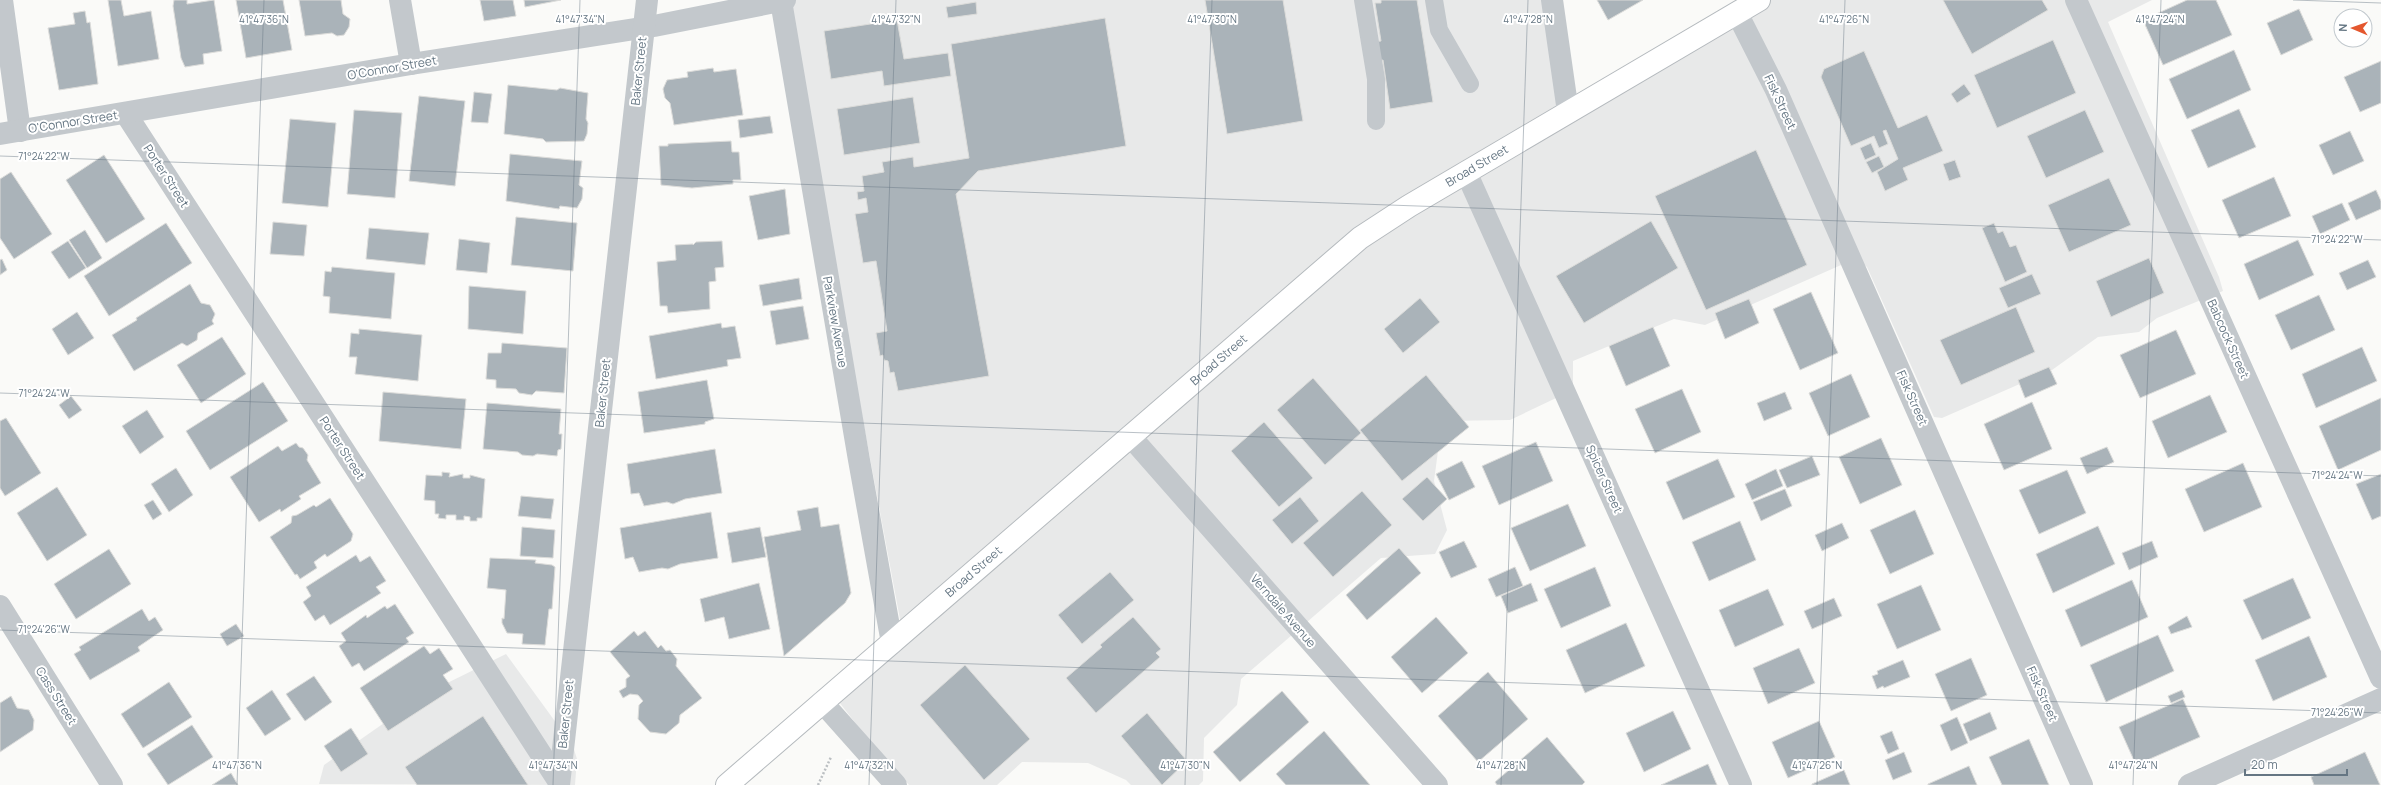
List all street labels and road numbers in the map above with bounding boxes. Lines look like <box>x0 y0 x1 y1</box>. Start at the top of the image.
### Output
street label: Baker Street <box>626 36 651 106</box>
street label: O'Connor Street <box>346 51 438 84</box>
street label: Fisk Street <box>1760 72 1801 132</box>
street label: O'Connor Street <box>27 106 119 137</box>
street label: Broad Street <box>1442 140 1511 191</box>
street label: Porter Street <box>140 141 193 211</box>
street label: Parkview Avenue <box>819 275 852 369</box>
street label: Babcock Street <box>2203 297 2254 381</box>
street label: Broad Street <box>1186 330 1251 389</box>
street label: Baker Street <box>590 358 615 428</box>
street label: Fisk Street <box>1893 368 1932 428</box>
street label: Porter Street <box>316 413 369 483</box>
street label: Spicer Street <box>1582 442 1627 516</box>
street label: Broad Street <box>941 542 1006 601</box>
street label: Verndale Avenue <box>1247 570 1320 651</box>
street label: Cass Street <box>32 663 81 728</box>
street label: Fisk Street <box>2023 664 2062 724</box>
street label: Baker Street <box>553 679 578 749</box>

